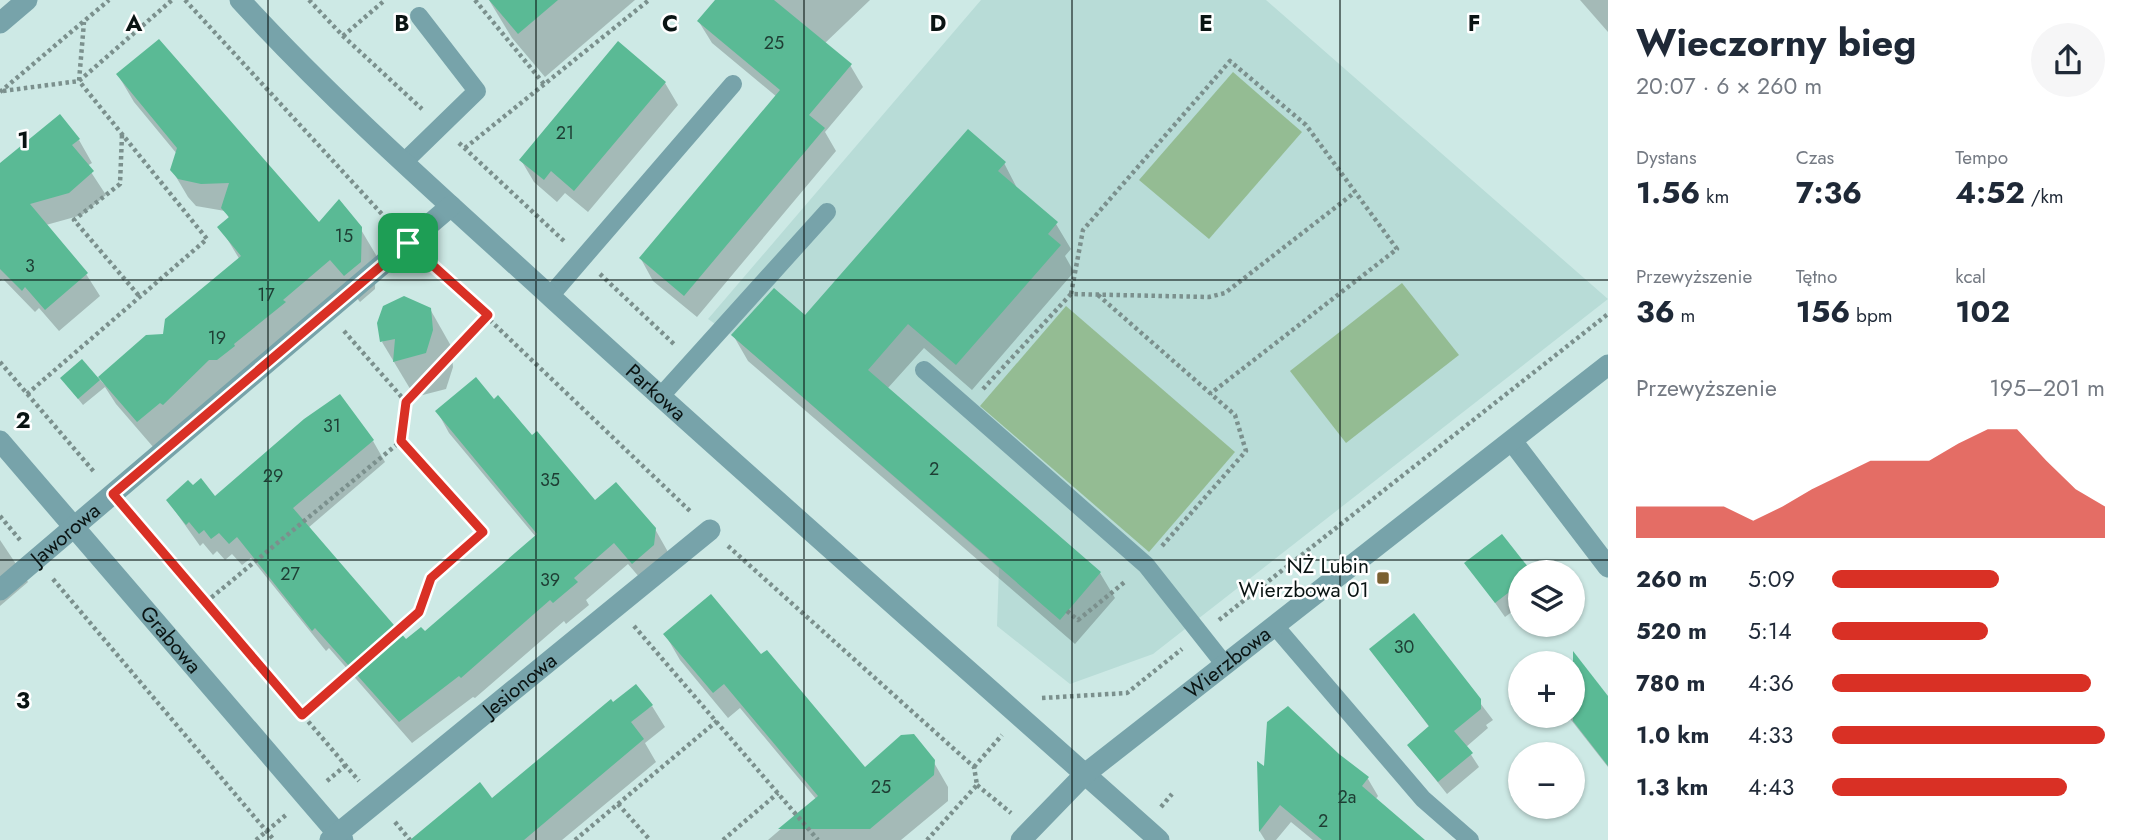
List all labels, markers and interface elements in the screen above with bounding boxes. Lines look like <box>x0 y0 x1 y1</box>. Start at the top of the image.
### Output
text: A <box>125 6 143 40</box>
text: B <box>394 6 410 40</box>
text: C <box>662 6 678 40</box>
text: D <box>930 6 947 40</box>
text: E <box>1199 6 1213 40</box>
text: F <box>1468 6 1480 40</box>
text: Wieczorny bieg <box>1636 15 1917 70</box>
button: share <box>2031 23 2105 97</box>
house number: 25 <box>764 30 784 56</box>
text: 20:07 · 6 × 260 m <box>1636 69 1822 103</box>
house number: 21 <box>556 120 574 146</box>
text: 1 <box>17 123 29 157</box>
text: Dystans <box>1636 144 1697 171</box>
text: Czas <box>1796 144 1834 171</box>
text: Tempo <box>1955 144 2008 171</box>
text: 1.56 <box>1636 171 1700 214</box>
text: 7:36 <box>1796 171 1862 214</box>
text: 4:52 <box>1955 171 2025 214</box>
text: km <box>1700 183 1729 210</box>
text: /km <box>2025 183 2064 210</box>
pin <box>378 213 438 273</box>
house number: 15 <box>335 223 353 249</box>
icon: arrive <box>389 224 427 262</box>
house number: 3 <box>25 253 35 279</box>
text: Przewyższenie <box>1636 263 1752 290</box>
text: Tętno <box>1796 263 1837 290</box>
text: kcal <box>1955 263 1986 290</box>
house number: 17 <box>257 282 275 308</box>
text: 36 <box>1636 290 1675 333</box>
text: 156 <box>1796 290 1850 333</box>
text: 102 <box>1955 290 2010 333</box>
text: m <box>1675 302 1695 329</box>
text: bpm <box>1850 302 1893 329</box>
house number: 19 <box>208 325 226 351</box>
street label: Parkowa <box>619 357 693 428</box>
text: Przewyższenie <box>1636 371 1777 405</box>
text: 195–201 m <box>1989 371 2105 405</box>
text: 2 <box>15 403 31 437</box>
house number: 31 <box>323 413 341 439</box>
house number: 2 <box>929 456 939 482</box>
house number: 29 <box>263 463 283 489</box>
house number: 35 <box>540 467 560 493</box>
street label: Jaworowa <box>22 496 107 574</box>
place label: NŻ Lubin Wierzbowa 01 <box>1239 551 1369 605</box>
map controls <box>1508 560 1585 819</box>
button: layers <box>1508 560 1585 637</box>
house number: 27 <box>280 561 300 587</box>
text: 260 m <box>1636 562 1707 596</box>
text: 5:09 <box>1748 562 1795 596</box>
house number: 39 <box>540 567 560 593</box>
marker: NŻ Lubin Wierzbowa 01 <box>1375 570 1391 586</box>
street label: Grabowa <box>133 599 209 680</box>
text: 520 m <box>1636 614 1707 648</box>
text: 5:14 <box>1748 614 1792 648</box>
street label: Wierzbowa <box>1178 619 1277 706</box>
house number: 30 <box>1394 634 1415 660</box>
street label: Jesionowa <box>474 646 563 726</box>
button: + <box>1508 651 1585 728</box>
text: 780 m <box>1636 666 1705 700</box>
text: 4:36 <box>1748 666 1794 700</box>
text: 3 <box>16 683 30 717</box>
text: 1.0 km <box>1636 718 1709 752</box>
text: 4:33 <box>1748 718 1793 752</box>
button: − <box>1508 742 1585 819</box>
text: 1.3 km <box>1636 770 1708 804</box>
text: 4:43 <box>1748 770 1794 804</box>
house number: 25 <box>871 774 891 800</box>
house number: 2a <box>1338 784 1356 810</box>
house number: 2 <box>1318 808 1328 834</box>

